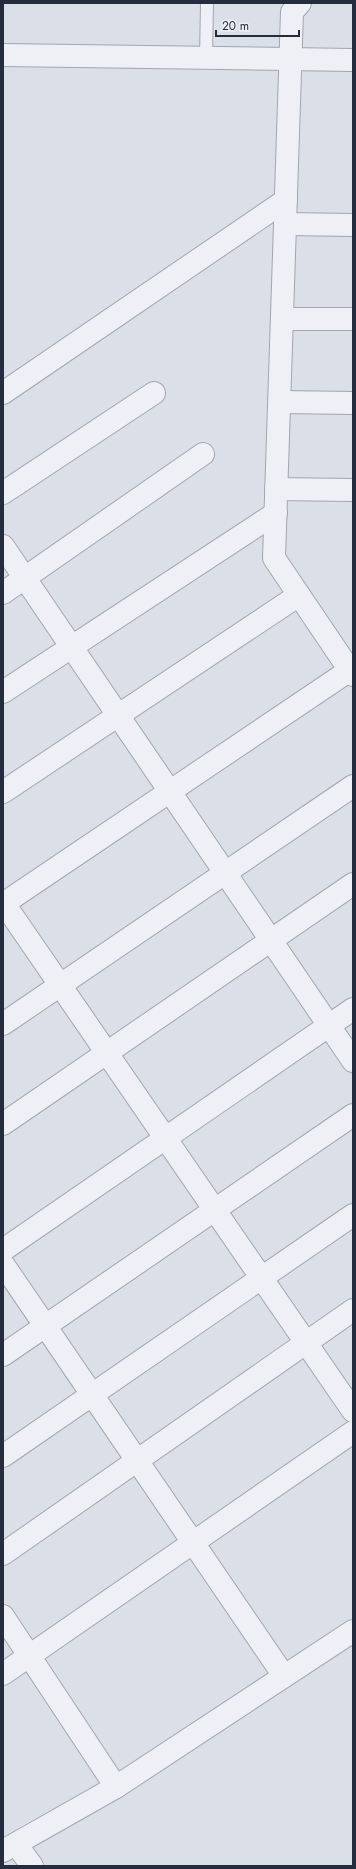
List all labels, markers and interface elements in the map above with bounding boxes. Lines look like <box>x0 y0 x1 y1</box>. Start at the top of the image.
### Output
scale bar <box>216 12 299 38</box>
text: 20 m <box>222 17 249 35</box>

